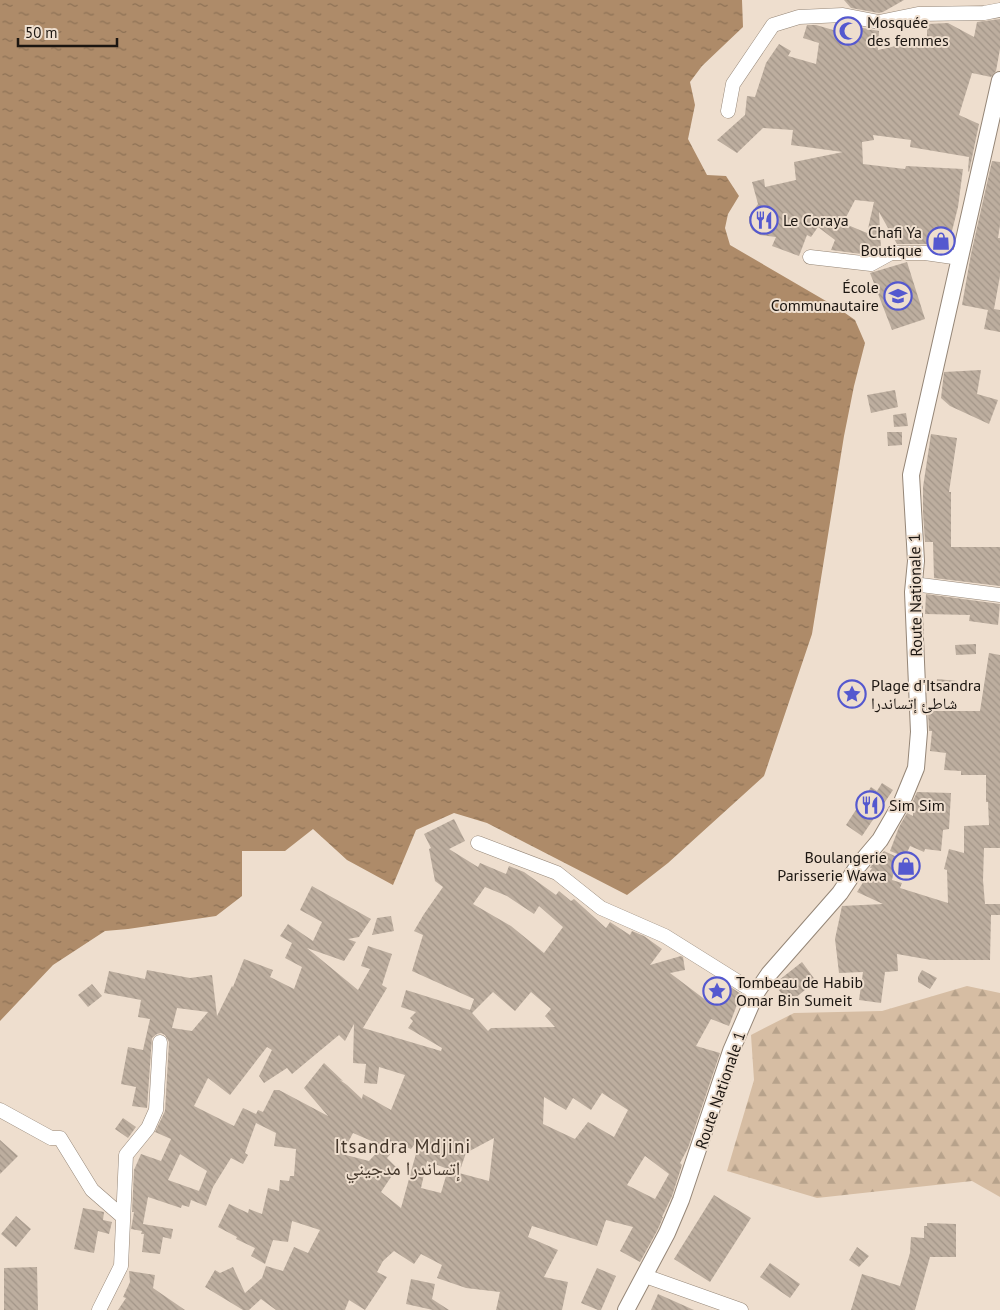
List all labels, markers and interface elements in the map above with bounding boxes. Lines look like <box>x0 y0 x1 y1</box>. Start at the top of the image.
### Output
place label: Mosquée des femmes <box>867 12 949 50</box>
scale bar <box>18 15 116 47</box>
mosque icon: Mosquée des femmes <box>833 16 863 46</box>
text: 50 m <box>25 23 58 42</box>
restaurant icon: Le Coraya <box>749 205 779 235</box>
place label: Le Coraya <box>783 210 849 230</box>
place label: Chafi Ya Boutique <box>860 222 922 260</box>
shop icon: Chafi Ya Boutique <box>926 226 956 256</box>
place label: École Communautaire <box>771 277 879 315</box>
school or university icon: École Communautaire <box>883 281 913 311</box>
street label: Route Nationale 1 <box>904 533 926 657</box>
place label: Plage d'Itsandra شاطئ إتساندرا <box>871 675 981 714</box>
place icon: Plage d'Itsandra شاطئ إتساندرا <box>837 679 867 709</box>
restaurant icon: Sim Sim <box>855 790 885 820</box>
place label: Sim Sim <box>889 795 945 815</box>
place label: Boulangerie Parisserie Wawa <box>777 847 887 885</box>
shop icon: Boulangerie Parisserie Wawa <box>891 851 921 881</box>
place label: Tombeau de Habib Omar Bin Sumeit <box>736 972 863 1010</box>
place icon: Tombeau de Habib Omar Bin Sumeit <box>702 976 732 1006</box>
street label: Route Nationale 1 <box>691 1029 749 1151</box>
district label: Itsandra Mdjini إتساندرا مدجيني <box>335 1134 471 1184</box>

